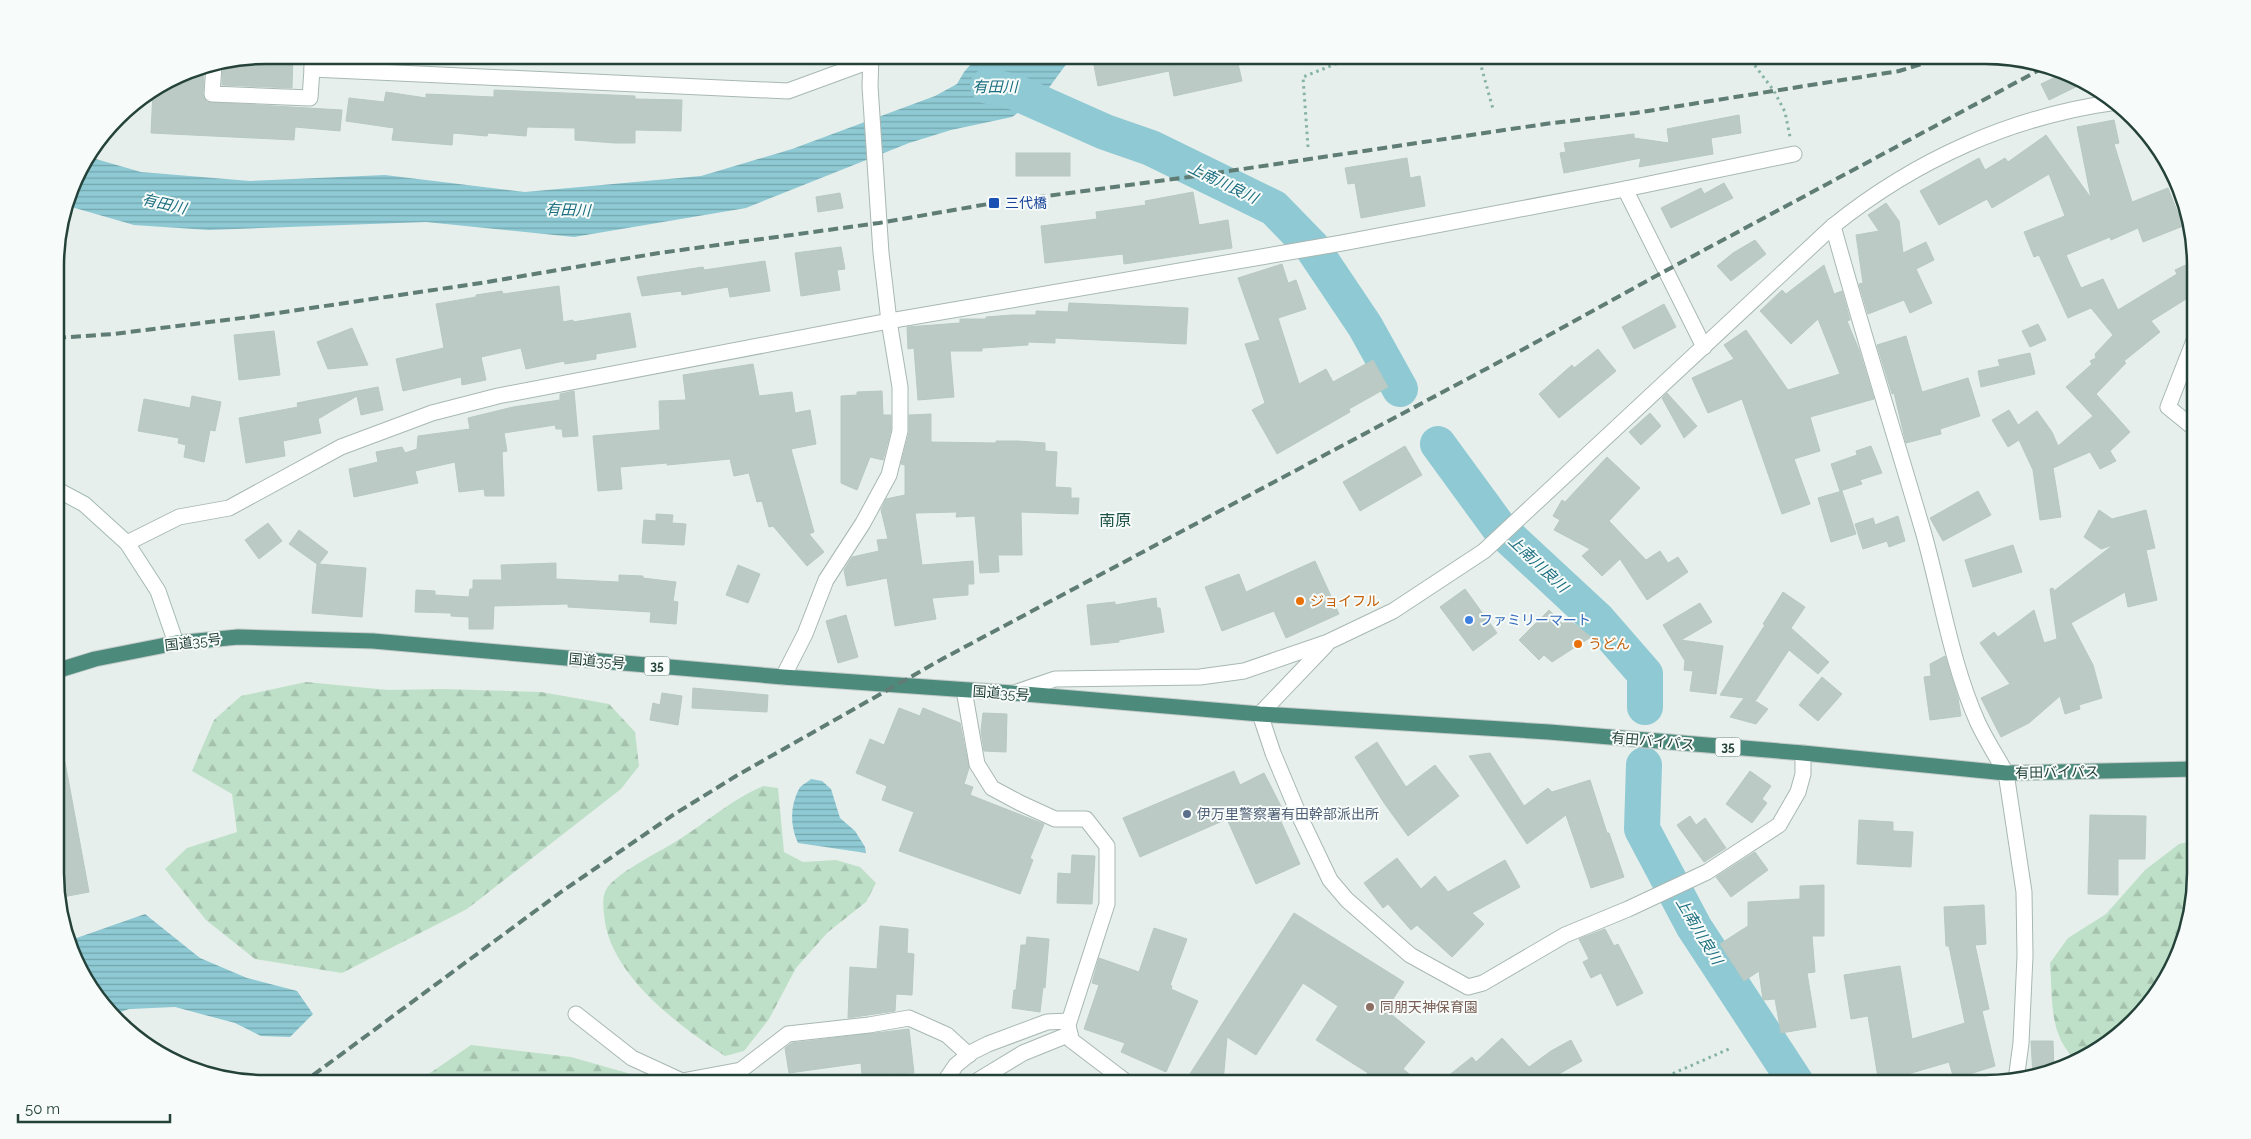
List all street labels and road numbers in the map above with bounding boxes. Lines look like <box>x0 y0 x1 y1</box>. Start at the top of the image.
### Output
street label: 国道35号 <box>164 631 222 653</box>
street label: 国道35号 <box>568 651 626 671</box>
road number: 35 <box>644 656 670 676</box>
street label: 国道35号 <box>972 683 1030 703</box>
street label: 有田バイパス <box>1611 729 1695 753</box>
road number: 35 <box>1716 738 1740 756</box>
street label: 有田バイパス <box>2015 763 2099 781</box>

